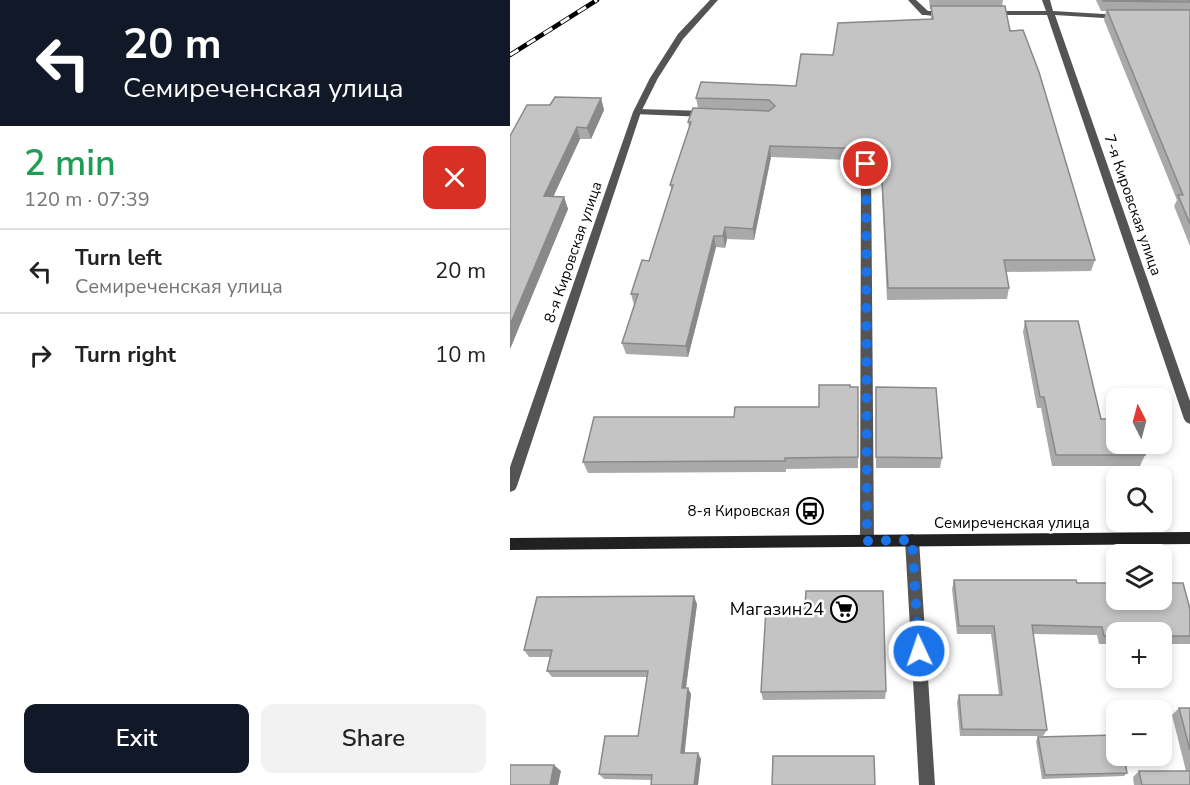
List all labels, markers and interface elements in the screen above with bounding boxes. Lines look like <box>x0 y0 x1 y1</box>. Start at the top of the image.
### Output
text: 20 m <box>123 16 222 73</box>
icon: left <box>24 24 102 102</box>
text: Семиреченская улица <box>123 70 403 107</box>
street label: 7-я Кировская улица <box>1099 132 1167 278</box>
pin <box>840 138 891 189</box>
text: 2 min <box>24 139 116 188</box>
button: close <box>423 146 486 209</box>
icon: arrive <box>849 147 882 180</box>
street label: 8-я Кировская улица <box>539 179 607 325</box>
text: 120 m · 07:39 <box>24 186 150 213</box>
text: Turn left <box>75 243 162 273</box>
icon: left <box>24 255 57 288</box>
text: 20 m <box>435 256 486 286</box>
text: Семиреченская улица <box>75 273 283 300</box>
icon: right <box>24 339 57 372</box>
text: Turn right <box>75 340 176 370</box>
text: 10 m <box>435 340 486 370</box>
north arrow <box>1106 388 1172 454</box>
map controls <box>1106 388 1172 766</box>
button: search <box>1106 466 1172 532</box>
bus stop icon: 8-я Кировская <box>795 496 825 526</box>
place label: 8-я Кировская <box>688 501 790 521</box>
street label: Семиреченская улица <box>934 513 1090 533</box>
button: layers <box>1106 544 1172 610</box>
supermarket icon: Магазин24 <box>829 594 859 624</box>
place label: Магазин24 <box>730 597 824 621</box>
position arrow <box>887 619 951 683</box>
button: + <box>1106 622 1172 688</box>
button: − <box>1106 700 1172 766</box>
button: Exit <box>24 704 249 773</box>
button: Share <box>261 704 486 773</box>

